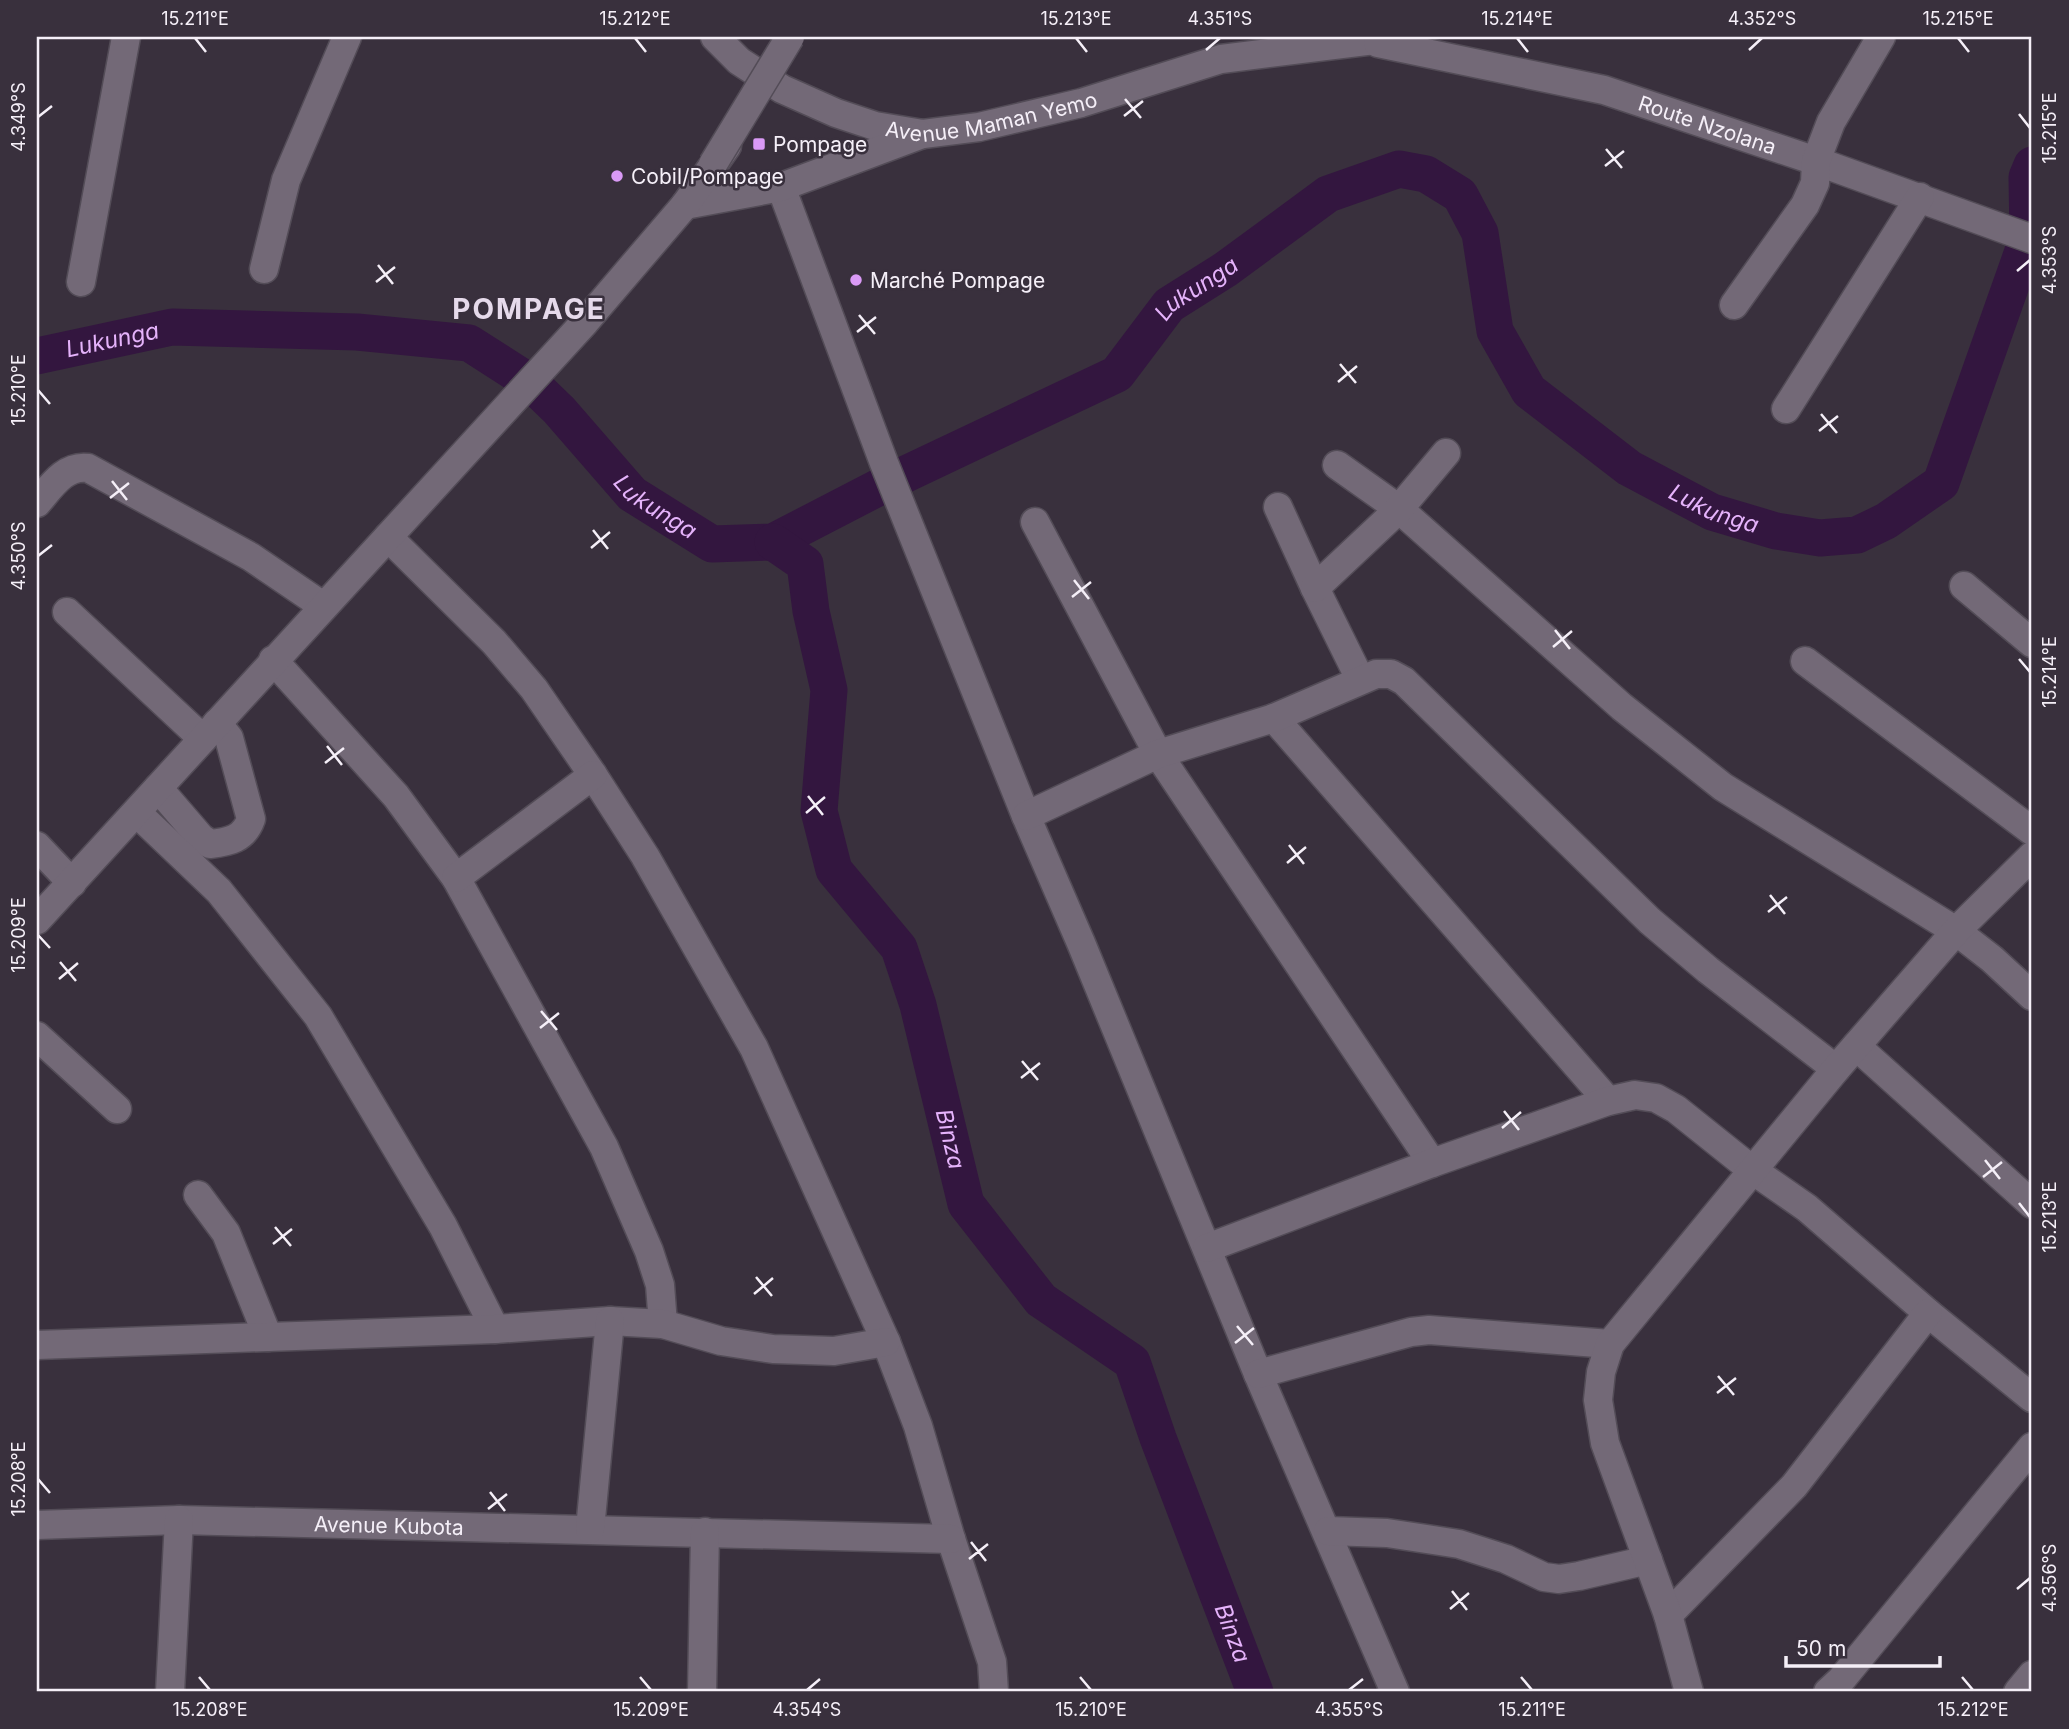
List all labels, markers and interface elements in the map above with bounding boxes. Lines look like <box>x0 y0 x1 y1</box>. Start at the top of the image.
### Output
text: 15.211°E <box>161 8 229 29</box>
text: 15.212°E <box>599 8 671 29</box>
text: 15.213°E <box>1040 8 1112 29</box>
text: 4.351°S <box>1188 8 1252 29</box>
text: 15.214°E <box>1481 8 1553 29</box>
text: 4.352°S <box>1728 8 1796 29</box>
text: 15.215°E <box>1922 8 1994 29</box>
text: 4.349°S <box>8 82 29 152</box>
street label: Avenue Maman Yemo <box>884 86 1100 147</box>
street label: Route Nzolana <box>1635 90 1780 159</box>
text: 15.215°E <box>2039 92 2060 164</box>
place label: Pompage <box>773 132 867 157</box>
marker: Pompage <box>751 136 767 152</box>
place label: Cobil/Pompage <box>631 164 784 189</box>
marker: Cobil/Pompage <box>609 168 625 184</box>
text: 4.353°S <box>2039 226 2060 294</box>
water label: Lukunga <box>1148 251 1244 326</box>
place label: Marché Pompage <box>870 268 1045 293</box>
marker: Marché Pompage <box>848 272 864 288</box>
district label: POMPAGE <box>452 292 606 326</box>
water label: Lukunga <box>63 316 162 363</box>
text: 15.210°E <box>8 354 29 426</box>
water label: Lukunga <box>608 469 702 545</box>
water label: Lukunga <box>1664 478 1762 539</box>
text: 4.350°S <box>8 522 29 590</box>
text: 15.214°E <box>2039 636 2060 708</box>
text: 15.209°E <box>8 897 29 973</box>
water label: Binza <box>930 1106 971 1172</box>
text: 15.213°E <box>2039 1181 2060 1253</box>
text: 15.208°E <box>8 1441 29 1517</box>
street label: Avenue Kubota <box>314 1511 464 1540</box>
text: 4.356°S <box>2039 1544 2060 1612</box>
water label: Binza <box>1209 1600 1256 1667</box>
scale bar <box>1786 1624 1940 1668</box>
text: 50 m <box>1796 1636 1846 1661</box>
text: 15.208°E <box>172 1699 248 1720</box>
text: 15.209°E <box>613 1699 689 1720</box>
text: 4.354°S <box>773 1699 841 1720</box>
text: 15.210°E <box>1055 1699 1127 1720</box>
text: 4.355°S <box>1315 1699 1383 1720</box>
text: 15.211°E <box>1498 1699 1566 1720</box>
text: 15.212°E <box>1937 1699 2009 1720</box>

